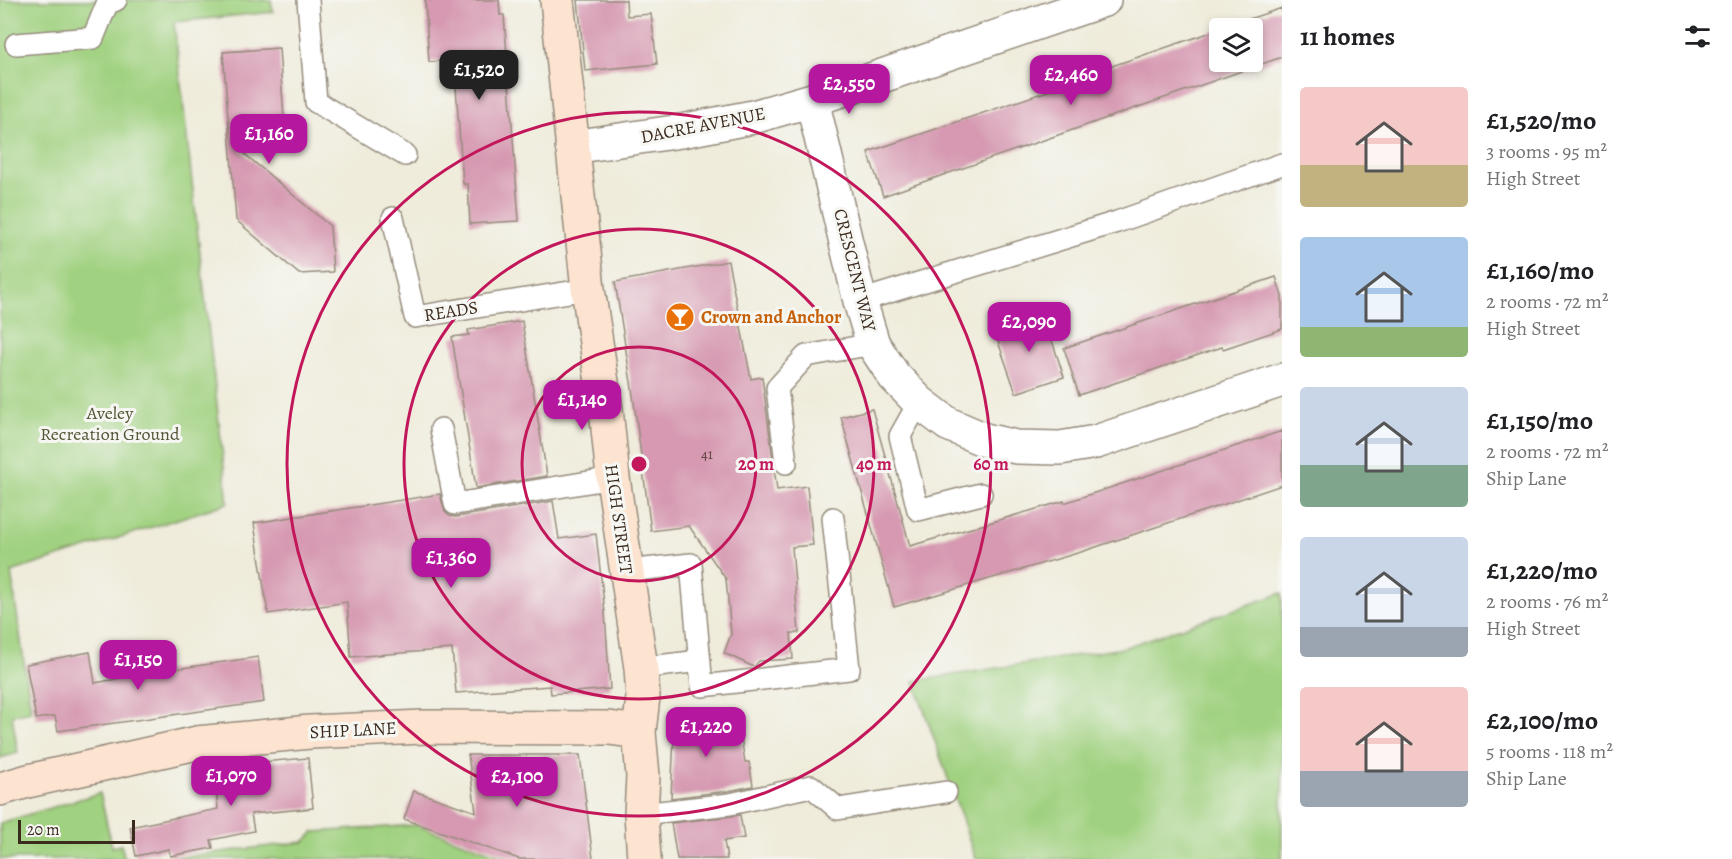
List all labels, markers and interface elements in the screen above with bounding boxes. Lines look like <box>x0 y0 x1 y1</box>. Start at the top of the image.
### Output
map controls <box>1209 18 1263 72</box>
button: layers <box>1209 18 1263 72</box>
text: 11 homes <box>1300 19 1395 54</box>
icon: filters <box>1681 20 1714 53</box>
pin: £1,520 <box>430 50 528 101</box>
pin: £2,460 <box>1022 55 1120 106</box>
text: £1,520 <box>453 56 505 83</box>
text: £2,460 <box>1044 61 1098 88</box>
pin: £2,550 <box>800 64 898 115</box>
text: £2,550 <box>823 70 875 97</box>
street label: DACRE AVENUE <box>639 101 767 149</box>
text: £1,520/mo <box>1486 103 1596 138</box>
icon: home <box>1348 111 1420 183</box>
pin: £1,160 <box>220 114 318 165</box>
text: £1,160 <box>244 120 294 147</box>
text: 3 rooms · 95 m² <box>1486 138 1607 165</box>
text: High Street <box>1486 165 1580 192</box>
street label: CRESCENT WAY <box>828 206 882 335</box>
text: £1,160/mo <box>1486 253 1594 288</box>
icon: home <box>1348 261 1420 333</box>
text: 2 rooms · 72 m² <box>1486 288 1608 315</box>
street label: READS <box>422 295 480 327</box>
bar icon: Crown and Anchor <box>664 301 696 333</box>
pin: £2,090 <box>980 302 1078 353</box>
place label: Crown and Anchor <box>701 305 842 329</box>
text: £2,090 <box>1002 308 1056 335</box>
text: High Street <box>1486 315 1580 342</box>
pin: £1,140 <box>533 380 631 431</box>
text: £1,140 <box>557 386 607 413</box>
park label: Aveley Recreation Ground <box>40 401 180 446</box>
text: £1,150/mo <box>1486 403 1593 438</box>
icon: home <box>1348 411 1420 483</box>
text: 2 rooms · 72 m² <box>1486 438 1608 465</box>
house number: 41 <box>701 444 713 464</box>
text: 20 m <box>738 452 774 476</box>
text: 40 m <box>856 452 892 476</box>
text: 60 m <box>973 452 1009 476</box>
centre of rings <box>629 454 649 474</box>
street label: HIGH STREET <box>599 463 639 576</box>
text: Ship Lane <box>1486 465 1567 492</box>
pin: £1,360 <box>402 538 500 589</box>
text: £1,360 <box>426 544 476 571</box>
text: £1,220/mo <box>1486 553 1598 588</box>
icon: home <box>1348 561 1420 633</box>
text: 2 rooms · 76 m² <box>1486 588 1608 615</box>
text: High Street <box>1486 615 1580 642</box>
pin: £1,150 <box>89 640 187 691</box>
text: £1,150 <box>114 646 162 673</box>
text: £2,100/mo <box>1486 703 1598 738</box>
pin: £1,220 <box>657 707 755 758</box>
icon: home <box>1348 711 1420 783</box>
text: £1,220 <box>680 713 732 740</box>
street label: SHIP LANE <box>309 716 397 744</box>
text: 5 rooms · 118 m² <box>1486 738 1613 765</box>
pin: £1,070 <box>182 756 280 807</box>
pin: £2,100 <box>468 757 566 808</box>
text: £1,070 <box>205 762 257 789</box>
text: £2,100 <box>491 763 543 790</box>
text: Ship Lane <box>1486 765 1567 792</box>
scale bar <box>18 817 135 844</box>
text: 20 m <box>27 819 60 841</box>

